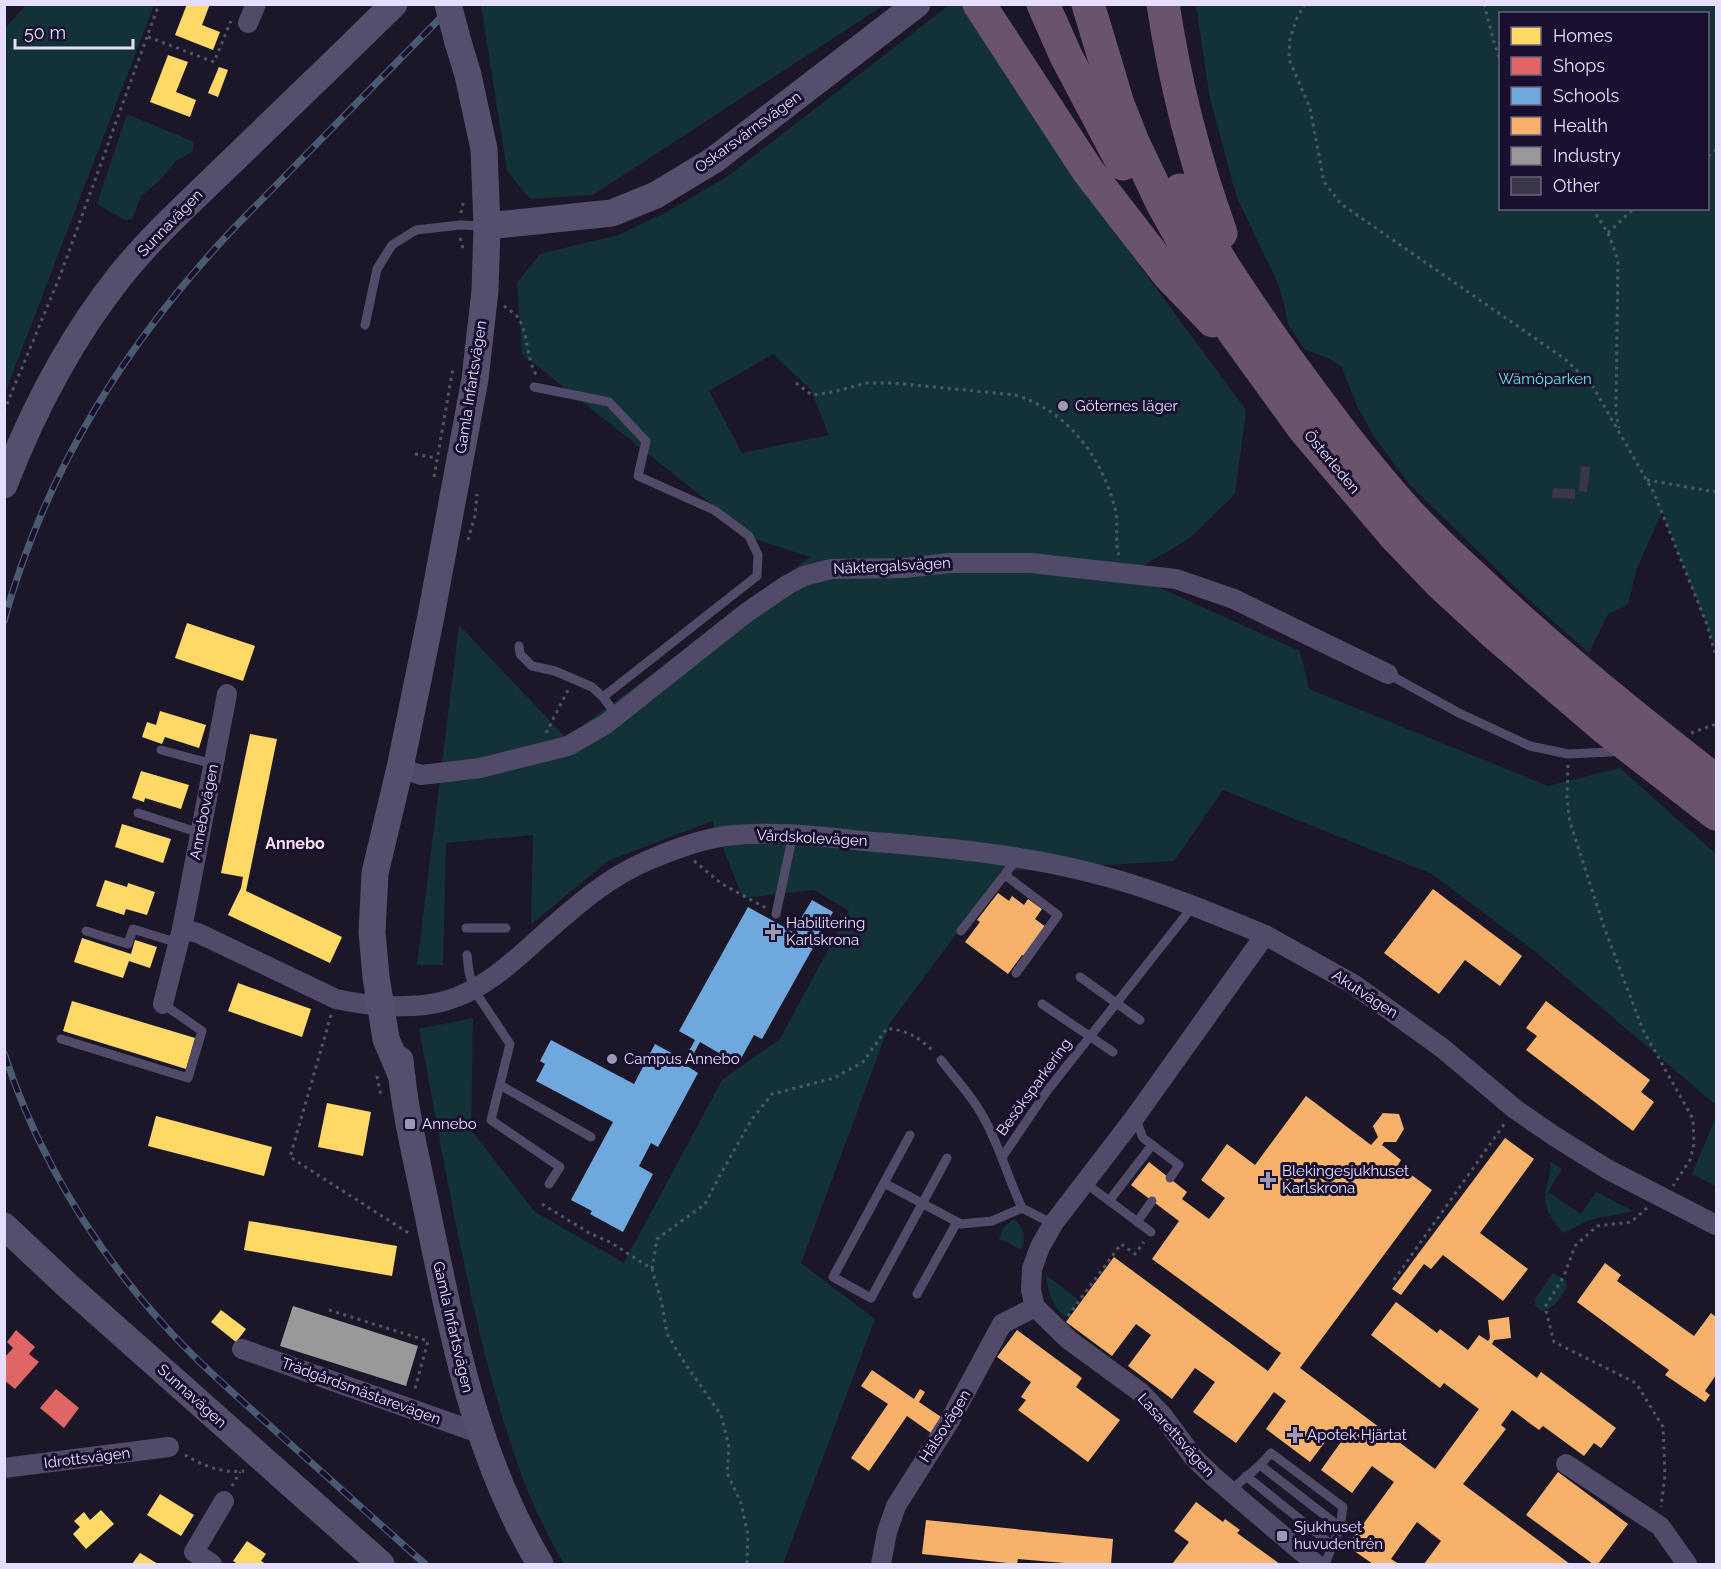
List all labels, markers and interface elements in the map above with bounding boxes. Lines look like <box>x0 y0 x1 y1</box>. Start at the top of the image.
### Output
scale bar <box>15 12 134 50</box>
legend <box>1499 12 1709 210</box>
text: 50 m <box>24 22 66 43</box>
text: Homes <box>1553 25 1613 46</box>
text: Shops <box>1553 55 1605 76</box>
text: Schools <box>1553 85 1620 106</box>
street label: Oskarsvärnsvägen <box>691 87 805 177</box>
text: Health <box>1553 115 1608 136</box>
text: Industry <box>1553 145 1621 166</box>
text: Other <box>1553 175 1601 196</box>
street label: Sunnavägen <box>134 186 206 260</box>
street label: Gamla Infartsvägen <box>452 319 490 455</box>
park label: Wämöparken <box>1498 370 1592 388</box>
place label: Göternes läger <box>1075 397 1178 415</box>
marker: Göternes läger <box>1056 399 1070 413</box>
street label: Österleden <box>1300 426 1364 497</box>
street label: Näktergalsvägen <box>833 554 951 578</box>
street label: Annebovägen <box>186 763 222 861</box>
street label: Vårdskolevägen <box>756 826 868 850</box>
district label: Annebo <box>265 834 325 853</box>
place label: Habilitering Karlskrona <box>786 914 865 949</box>
marker: Habilitering Karlskrona <box>764 923 782 941</box>
street label: Akutvägen <box>1329 966 1401 1022</box>
street label: Besöksparkering <box>993 1035 1075 1139</box>
place label: Campus Annebo <box>624 1050 740 1068</box>
marker: Campus Annebo <box>605 1052 619 1066</box>
place label: Annebo <box>422 1115 477 1133</box>
marker: Annebo <box>403 1117 417 1131</box>
place label: Blekingesjukhuset Karlskrona <box>1282 1162 1409 1197</box>
marker: Blekingesjukhuset Karlskrona <box>1259 1171 1277 1189</box>
street label: Gamla Infartsvägen <box>429 1259 477 1395</box>
street label: Trädgårdsmästarevägen <box>279 1354 443 1428</box>
street label: Sunnavägen <box>154 1360 230 1432</box>
street label: Hälsovägen <box>916 1386 974 1466</box>
street label: Lasarettsvägen <box>1134 1390 1218 1480</box>
place label: Apotek Hjärtat <box>1307 1426 1407 1444</box>
marker: Apotek Hjärtat <box>1288 1428 1302 1442</box>
street label: Idrottsvägen <box>43 1444 131 1472</box>
place label: Sjukhuset huvudentrén <box>1294 1518 1383 1553</box>
marker: Sjukhuset huvudentrén <box>1275 1529 1289 1543</box>

